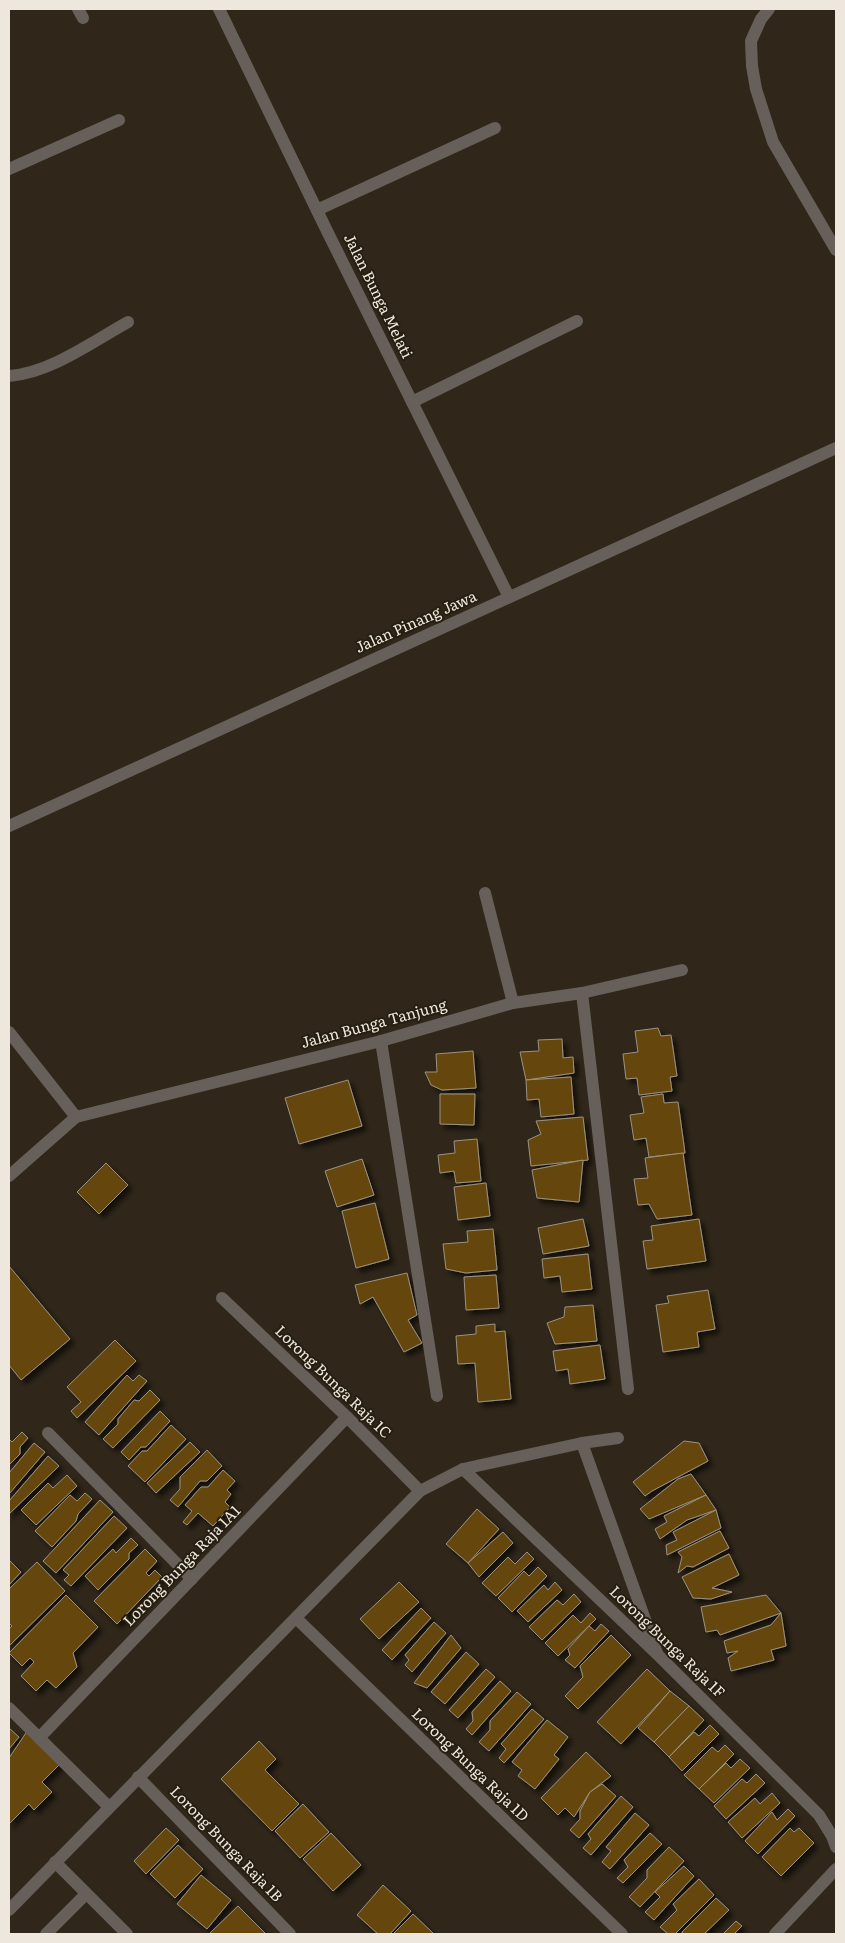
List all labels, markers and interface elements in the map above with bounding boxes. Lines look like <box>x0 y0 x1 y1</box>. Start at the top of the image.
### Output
street label: Jalan Bunga Melati <box>339 229 420 362</box>
street label: Jalan Pinang Jawa <box>351 583 481 658</box>
street label: Jalan Bunga Tanjung <box>298 992 450 1053</box>
street label: Lorong Bunga Raja 1C <box>271 1319 398 1443</box>
street label: Lorong Bunga Raja 1A1 <box>117 1499 245 1631</box>
street label: Lorong Bunga Raja 1F <box>605 1579 731 1702</box>
street label: Lorong Bunga Raja 1D <box>407 1702 535 1826</box>
street label: Lorong Bunga Raja 1B <box>165 1780 289 1906</box>

